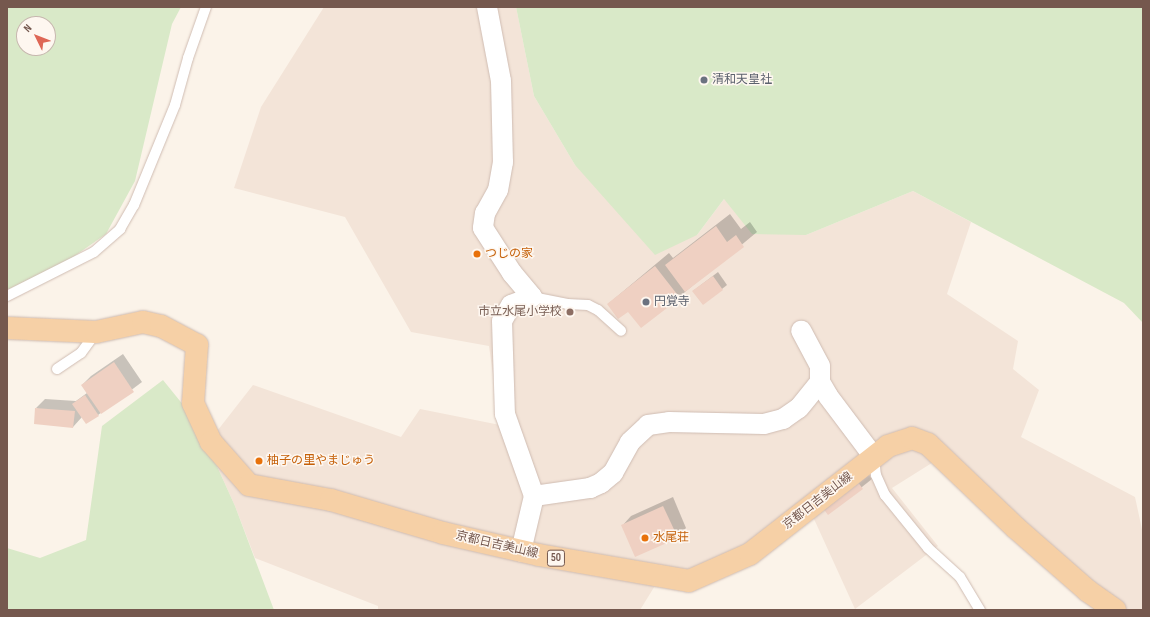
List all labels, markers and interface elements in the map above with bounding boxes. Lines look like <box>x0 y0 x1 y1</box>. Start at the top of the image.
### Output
north arrow <box>16 16 56 56</box>
text: N <box>21 22 34 35</box>
place label: 清和天皇社 <box>712 73 772 87</box>
marker: 清和天皇社 <box>699 75 709 85</box>
place label: つじの家 <box>485 247 533 261</box>
marker: つじの家 <box>472 249 482 259</box>
place label: 円覚寺 <box>654 295 690 309</box>
marker: 円覚寺 <box>641 297 651 307</box>
place label: 市立水尾小学校 <box>478 305 562 319</box>
marker: 市立水尾小学校 <box>565 307 575 317</box>
place label: 柚子の里やまじゅう <box>267 454 375 468</box>
marker: 柚子の里やまじゅう <box>254 456 264 466</box>
street label: 京都日吉美山線 <box>780 469 856 533</box>
street label: 京都日吉美山線 <box>454 529 540 561</box>
place label: 水尾荘 <box>653 531 689 545</box>
marker: 水尾荘 <box>640 533 650 543</box>
road number: 50 <box>546 549 566 567</box>

